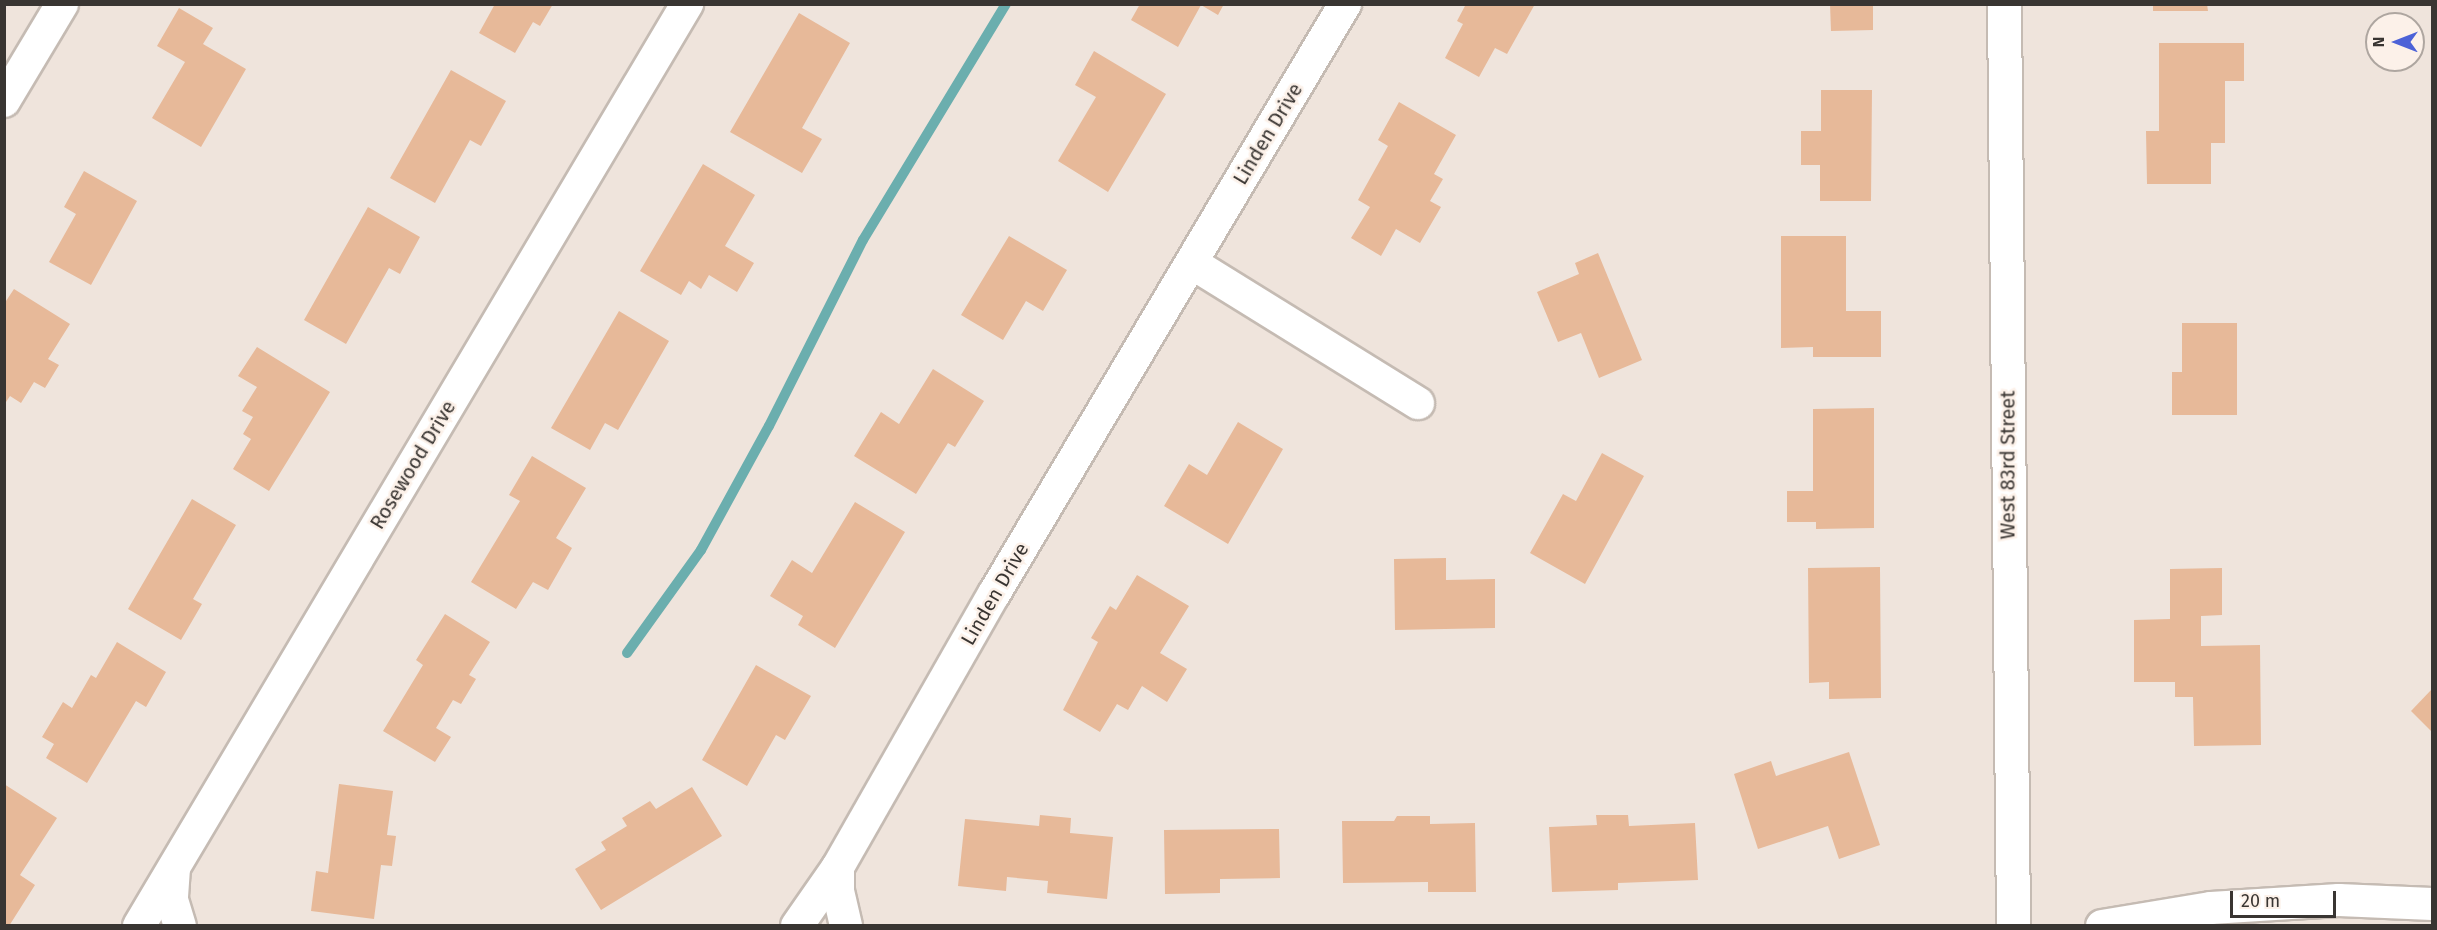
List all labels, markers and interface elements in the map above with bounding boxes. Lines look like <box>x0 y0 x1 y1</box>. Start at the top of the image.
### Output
north arrow <box>2365 12 2425 72</box>
text: N <box>2369 37 2388 47</box>
street label: Linden Drive <box>1228 79 1308 189</box>
street label: West 83rd Street <box>1996 391 2020 539</box>
street label: Rosewood Drive <box>365 396 461 534</box>
street label: Linden Drive <box>956 539 1034 649</box>
scale bar <box>2233 879 2340 917</box>
text: 20 m <box>2241 890 2280 912</box>

